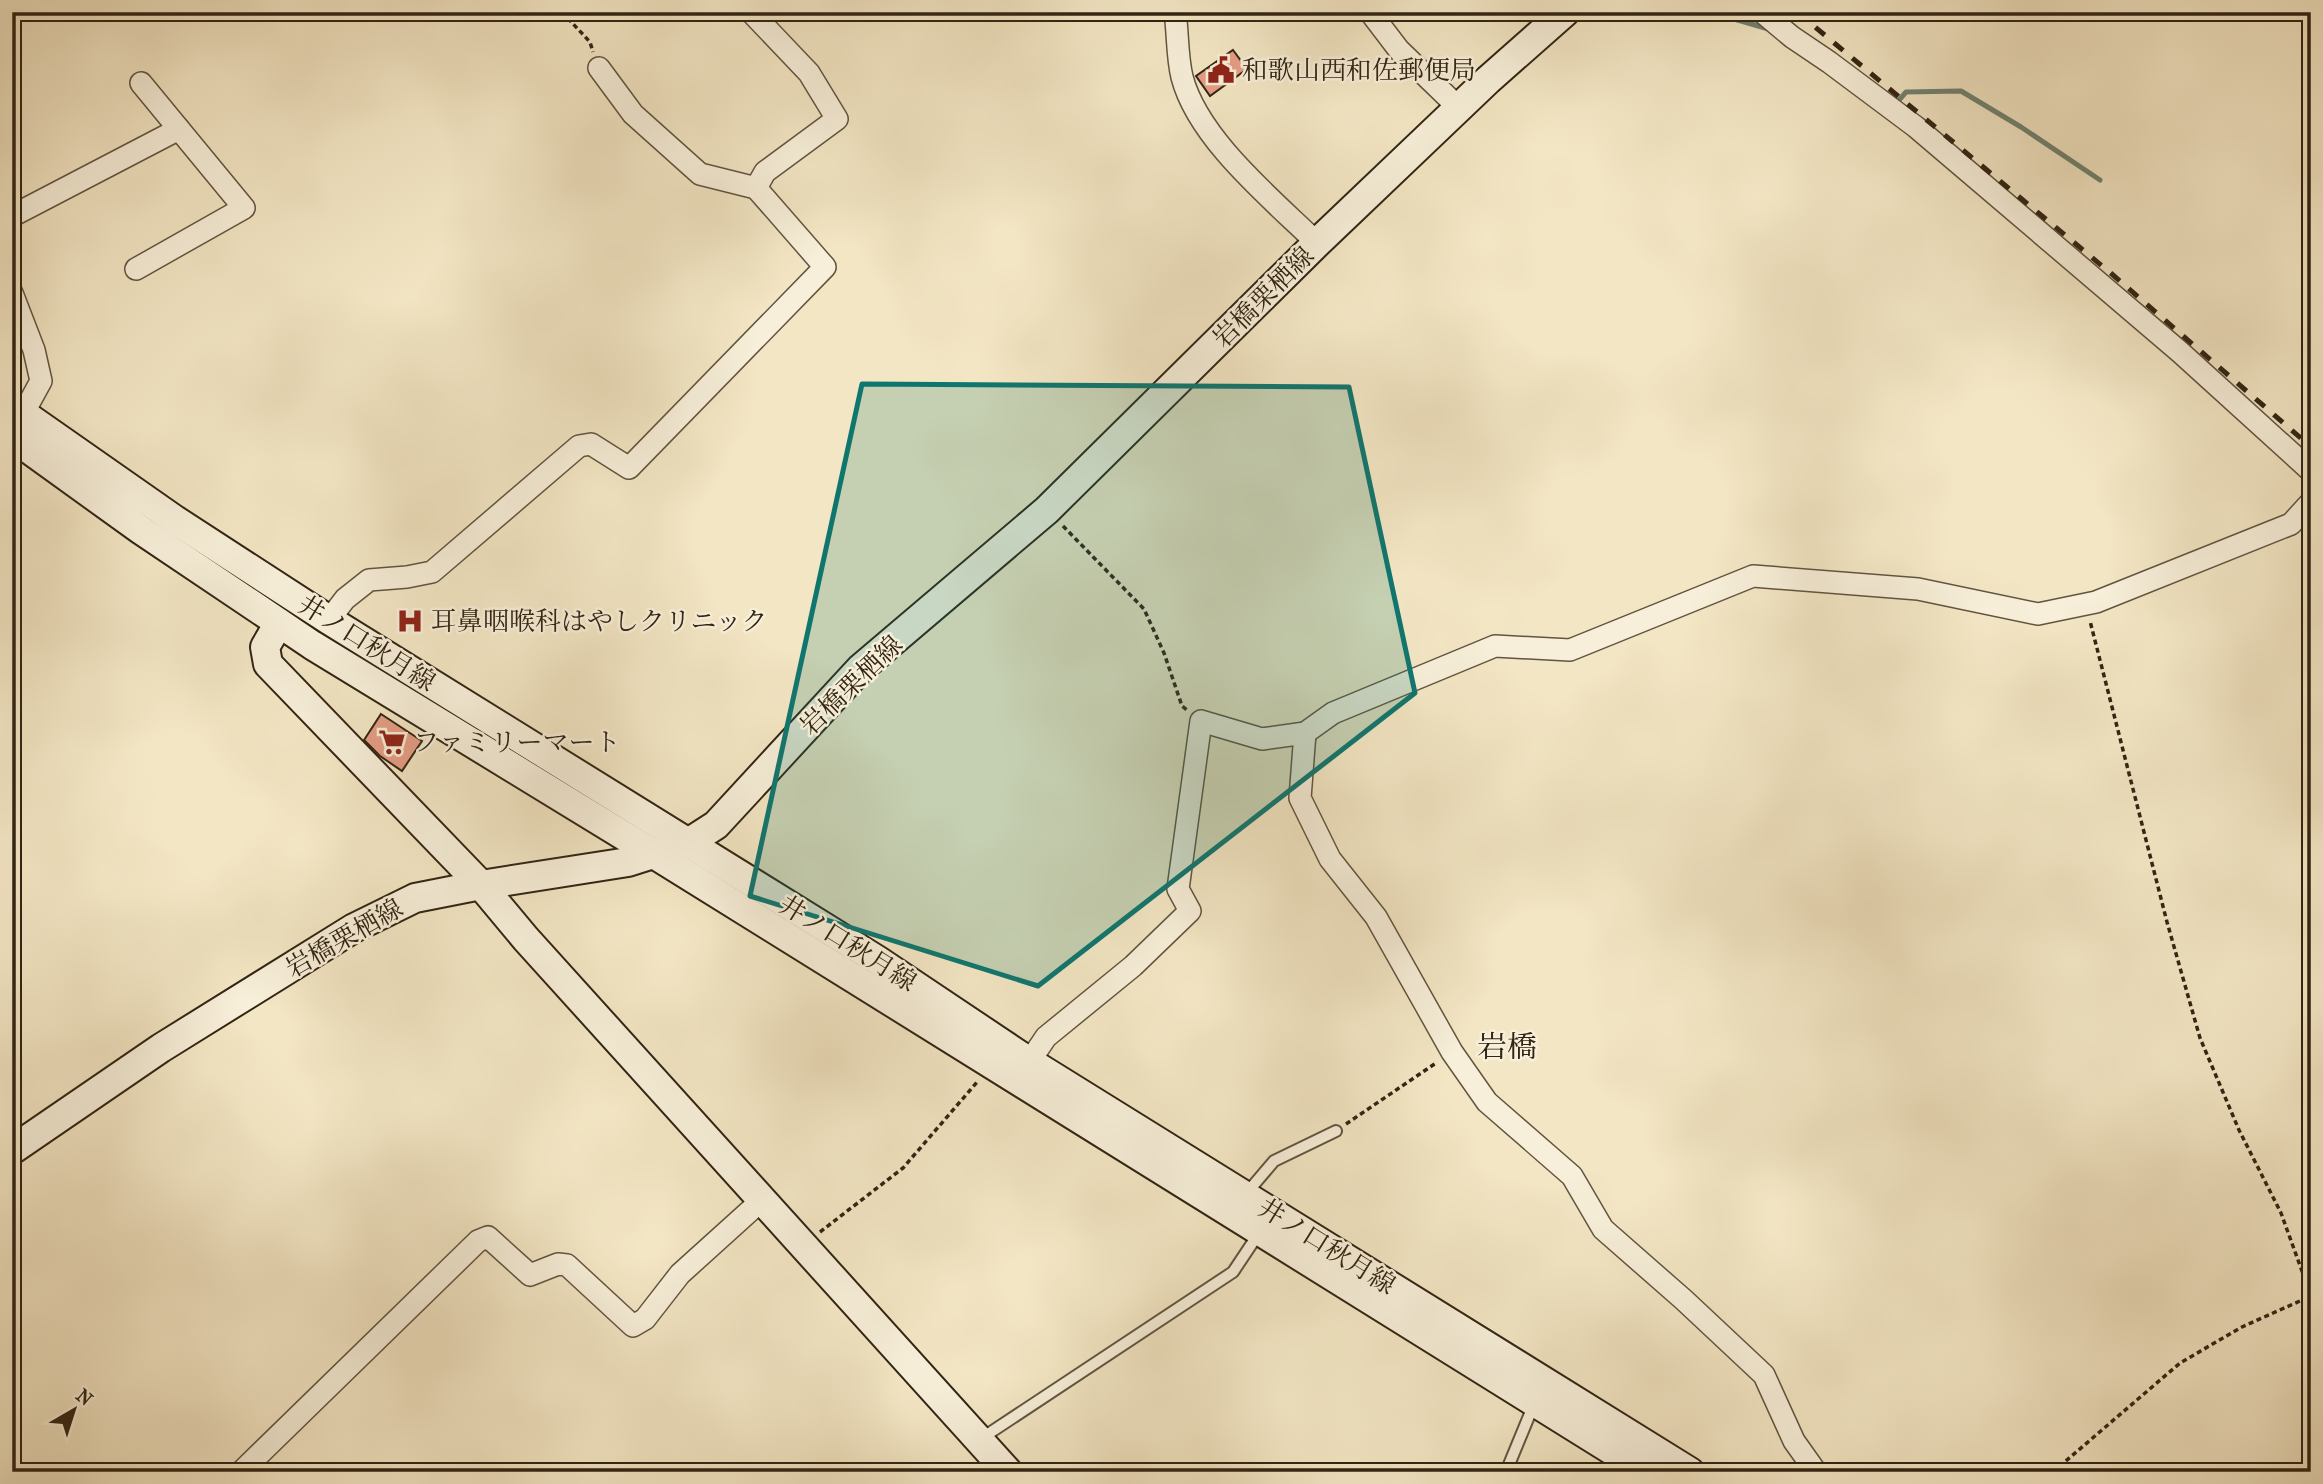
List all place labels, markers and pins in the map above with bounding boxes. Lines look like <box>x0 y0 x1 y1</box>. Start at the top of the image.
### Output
public building icon: 和歌山西和佐郵便局 <box>1206 55 1236 85</box>
place label: 和歌山西和佐郵便局 <box>1242 55 1476 86</box>
hospital icon: 耳鼻咽喉科はやしクリニック <box>395 606 425 636</box>
place label: 耳鼻咽喉科はやしクリニック <box>431 606 767 637</box>
supermarket icon: ファミリーマート <box>377 727 407 757</box>
place label: ファミリーマート <box>413 727 620 758</box>

